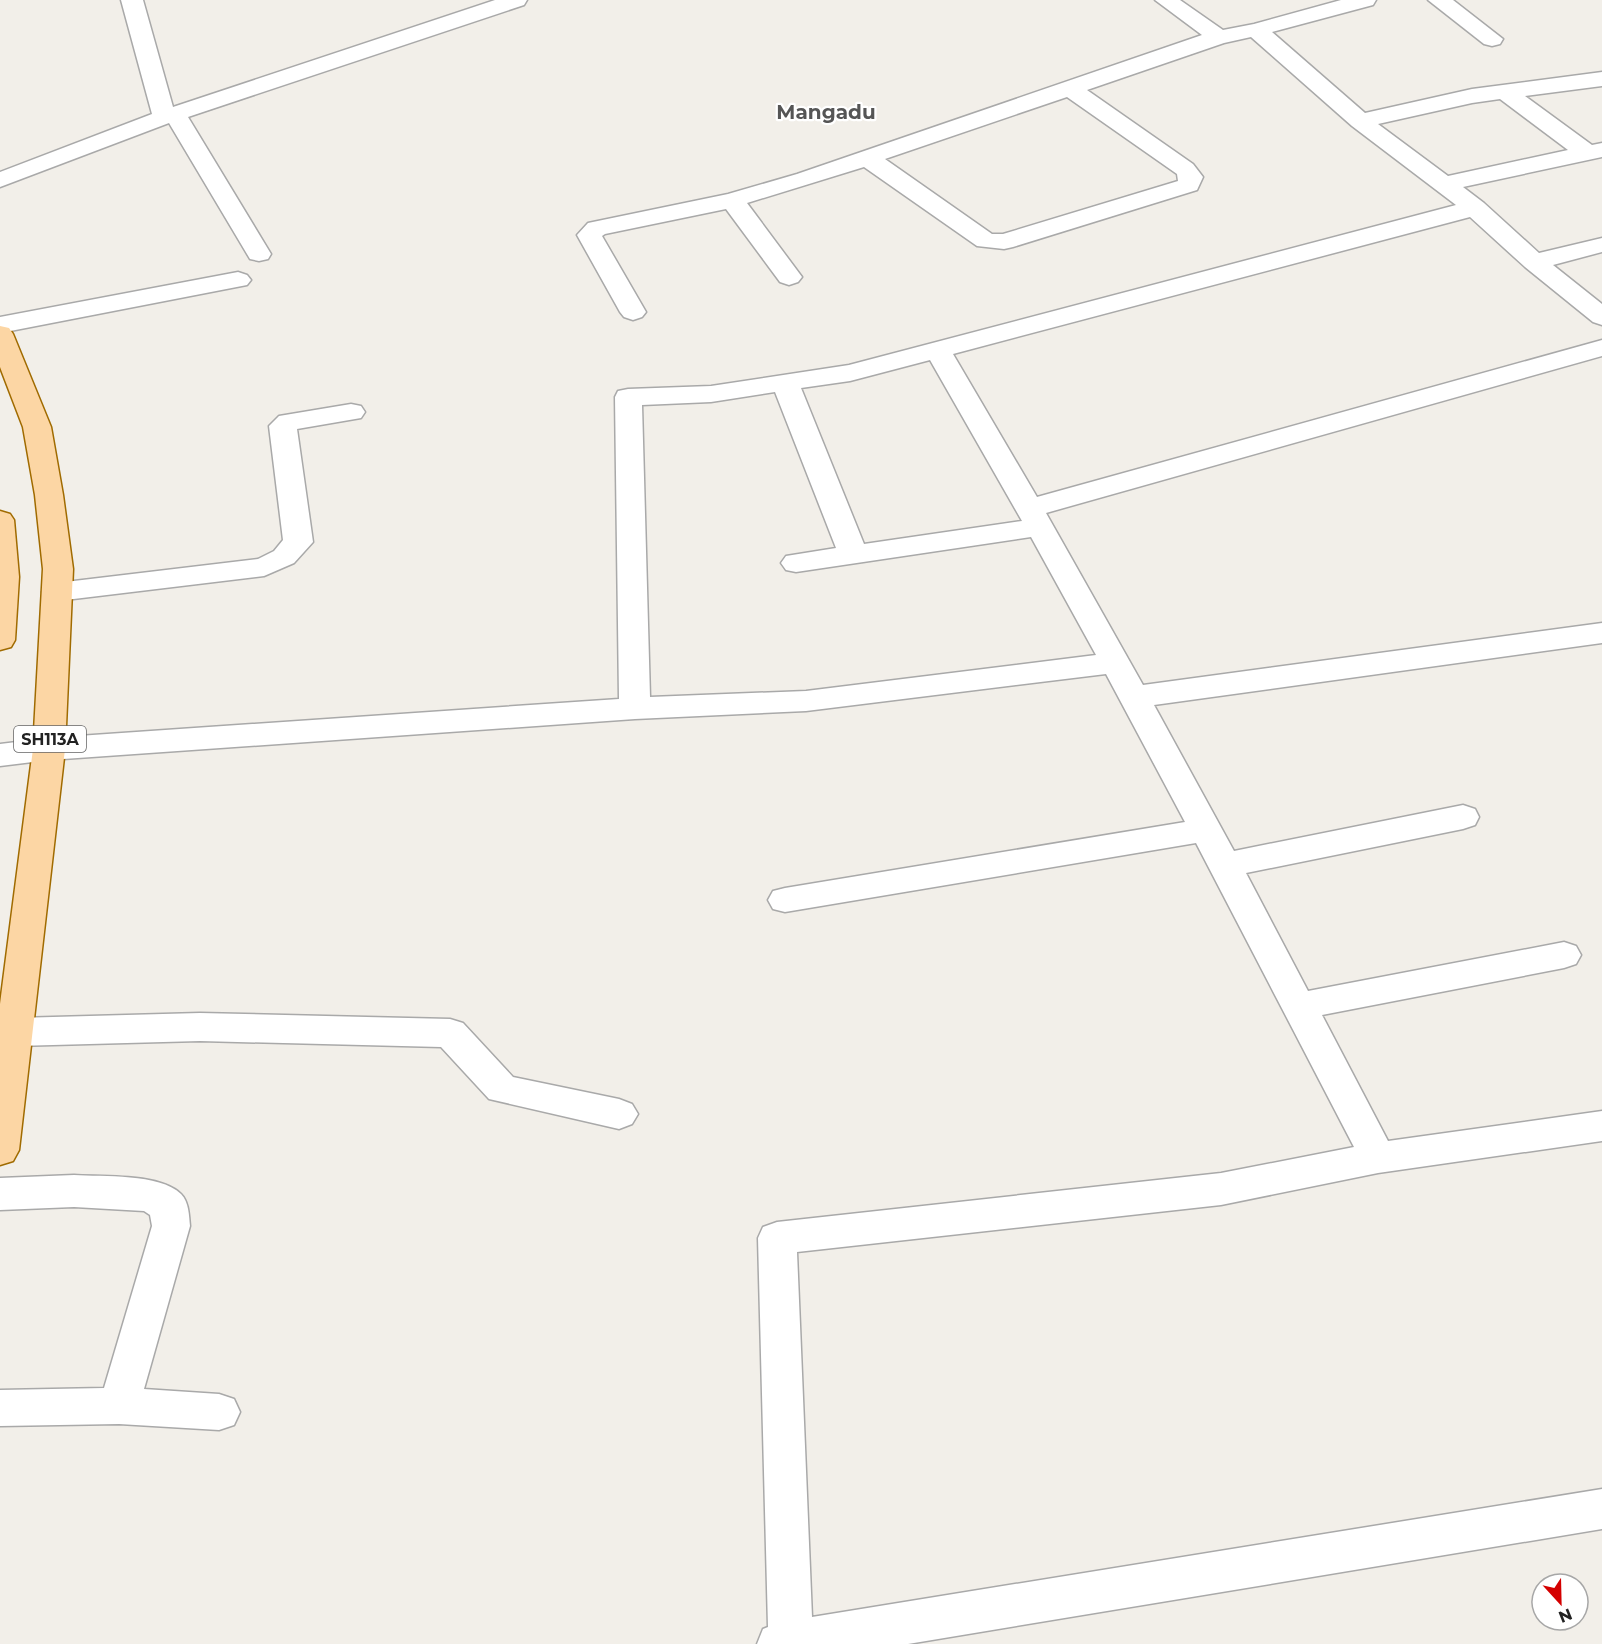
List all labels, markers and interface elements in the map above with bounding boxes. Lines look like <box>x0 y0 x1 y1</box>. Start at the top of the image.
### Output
district label: Mangadu <box>776 100 876 124</box>
road number: SH113A <box>14 726 86 752</box>
north arrow <box>1530 1572 1590 1632</box>
text: N <box>1556 1604 1575 1627</box>

